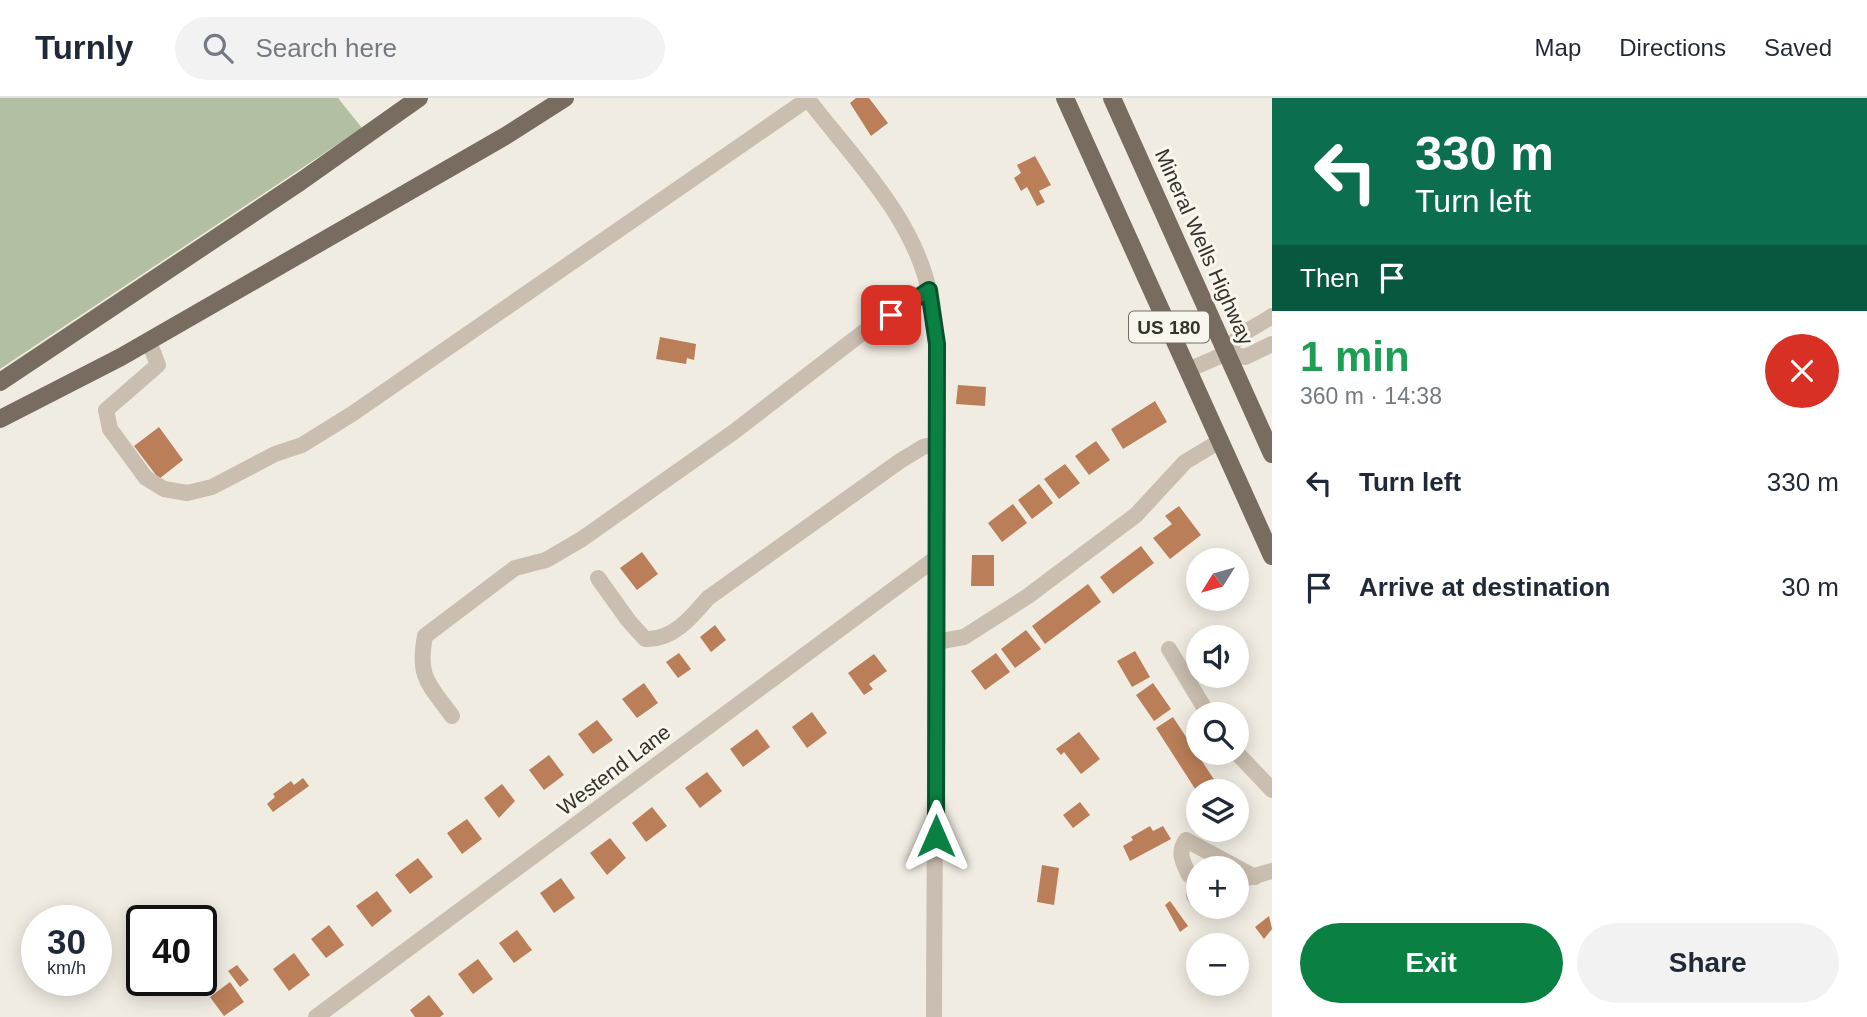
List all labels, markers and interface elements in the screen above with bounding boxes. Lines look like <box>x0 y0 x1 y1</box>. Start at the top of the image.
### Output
search box <box>175 17 665 80</box>
text: Turnly <box>35 29 133 66</box>
icon: search <box>199 29 237 67</box>
text: Search here <box>255 33 397 63</box>
text: Map <box>1535 34 1581 61</box>
text: Directions <box>1619 34 1726 61</box>
text: Saved <box>1764 34 1832 61</box>
icon: left <box>1300 126 1391 217</box>
text: 330 m <box>1415 126 1554 180</box>
street label: Mineral Wells Highway <box>1151 145 1258 349</box>
text: Turn left <box>1415 183 1531 219</box>
icon: arrive <box>1373 259 1411 297</box>
text: Then <box>1300 263 1359 293</box>
pin <box>861 285 921 345</box>
icon: arrive <box>872 296 910 334</box>
road number: US 180 <box>1129 312 1209 342</box>
text: 1 min <box>1300 333 1410 380</box>
button: close <box>1765 334 1839 408</box>
text: 360 m · 14:38 <box>1300 383 1442 409</box>
icon: left <box>1300 464 1338 502</box>
text: Turn left <box>1359 467 1461 497</box>
text: 330 m <box>1767 467 1839 497</box>
north arrow <box>1186 548 1250 611</box>
map controls <box>1186 548 1249 996</box>
icon: arrive <box>1300 569 1338 607</box>
text: Arrive at destination <box>1359 572 1610 602</box>
text: 30 m <box>1781 572 1839 602</box>
button: sound <box>1186 625 1249 688</box>
button: search <box>1186 702 1249 765</box>
street label: Westend Lane <box>553 720 675 819</box>
button: layers <box>1186 779 1249 842</box>
position arrow <box>899 799 973 873</box>
button: + <box>1186 856 1249 919</box>
speed limit sign: 40 <box>126 905 217 996</box>
text: 30 <box>47 922 86 961</box>
button: Exit <box>1300 923 1563 1003</box>
button: Share <box>1577 923 1839 1003</box>
button: − <box>1186 933 1249 996</box>
text: km/h <box>47 958 86 978</box>

